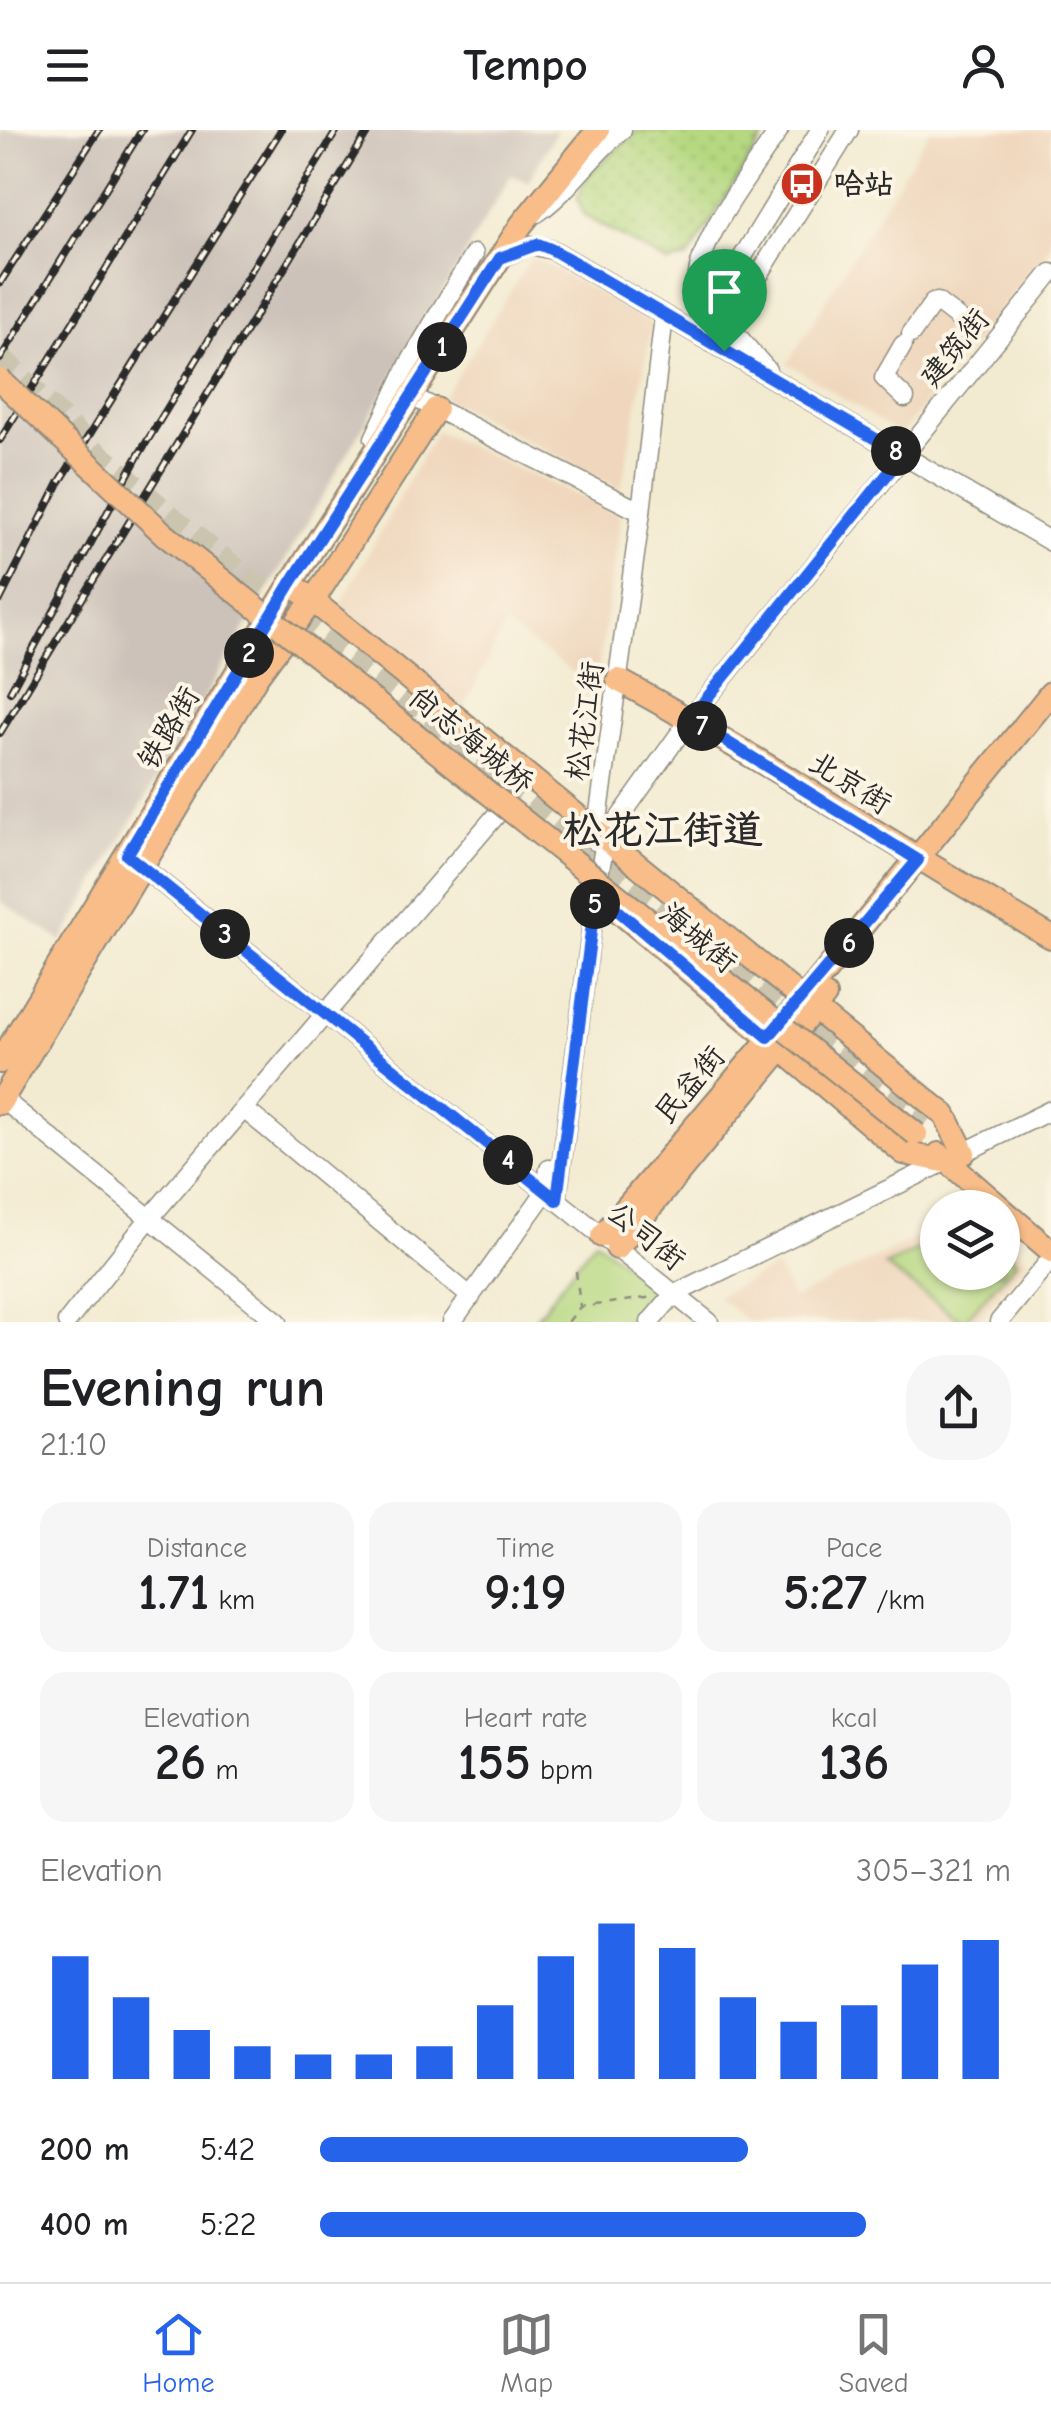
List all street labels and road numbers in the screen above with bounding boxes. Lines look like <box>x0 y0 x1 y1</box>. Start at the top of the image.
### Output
street label: 建筑街 <box>913 302 997 394</box>
street label: 松花江街 <box>559 659 611 783</box>
street label: 尚志海城桥 <box>402 679 540 801</box>
street label: 铁路街 <box>131 680 207 776</box>
street label: 北京街 <box>803 744 897 822</box>
street label: 海城街 <box>652 896 744 980</box>
street label: 民益街 <box>648 1039 732 1131</box>
street label: 公司街 <box>600 1194 692 1278</box>

